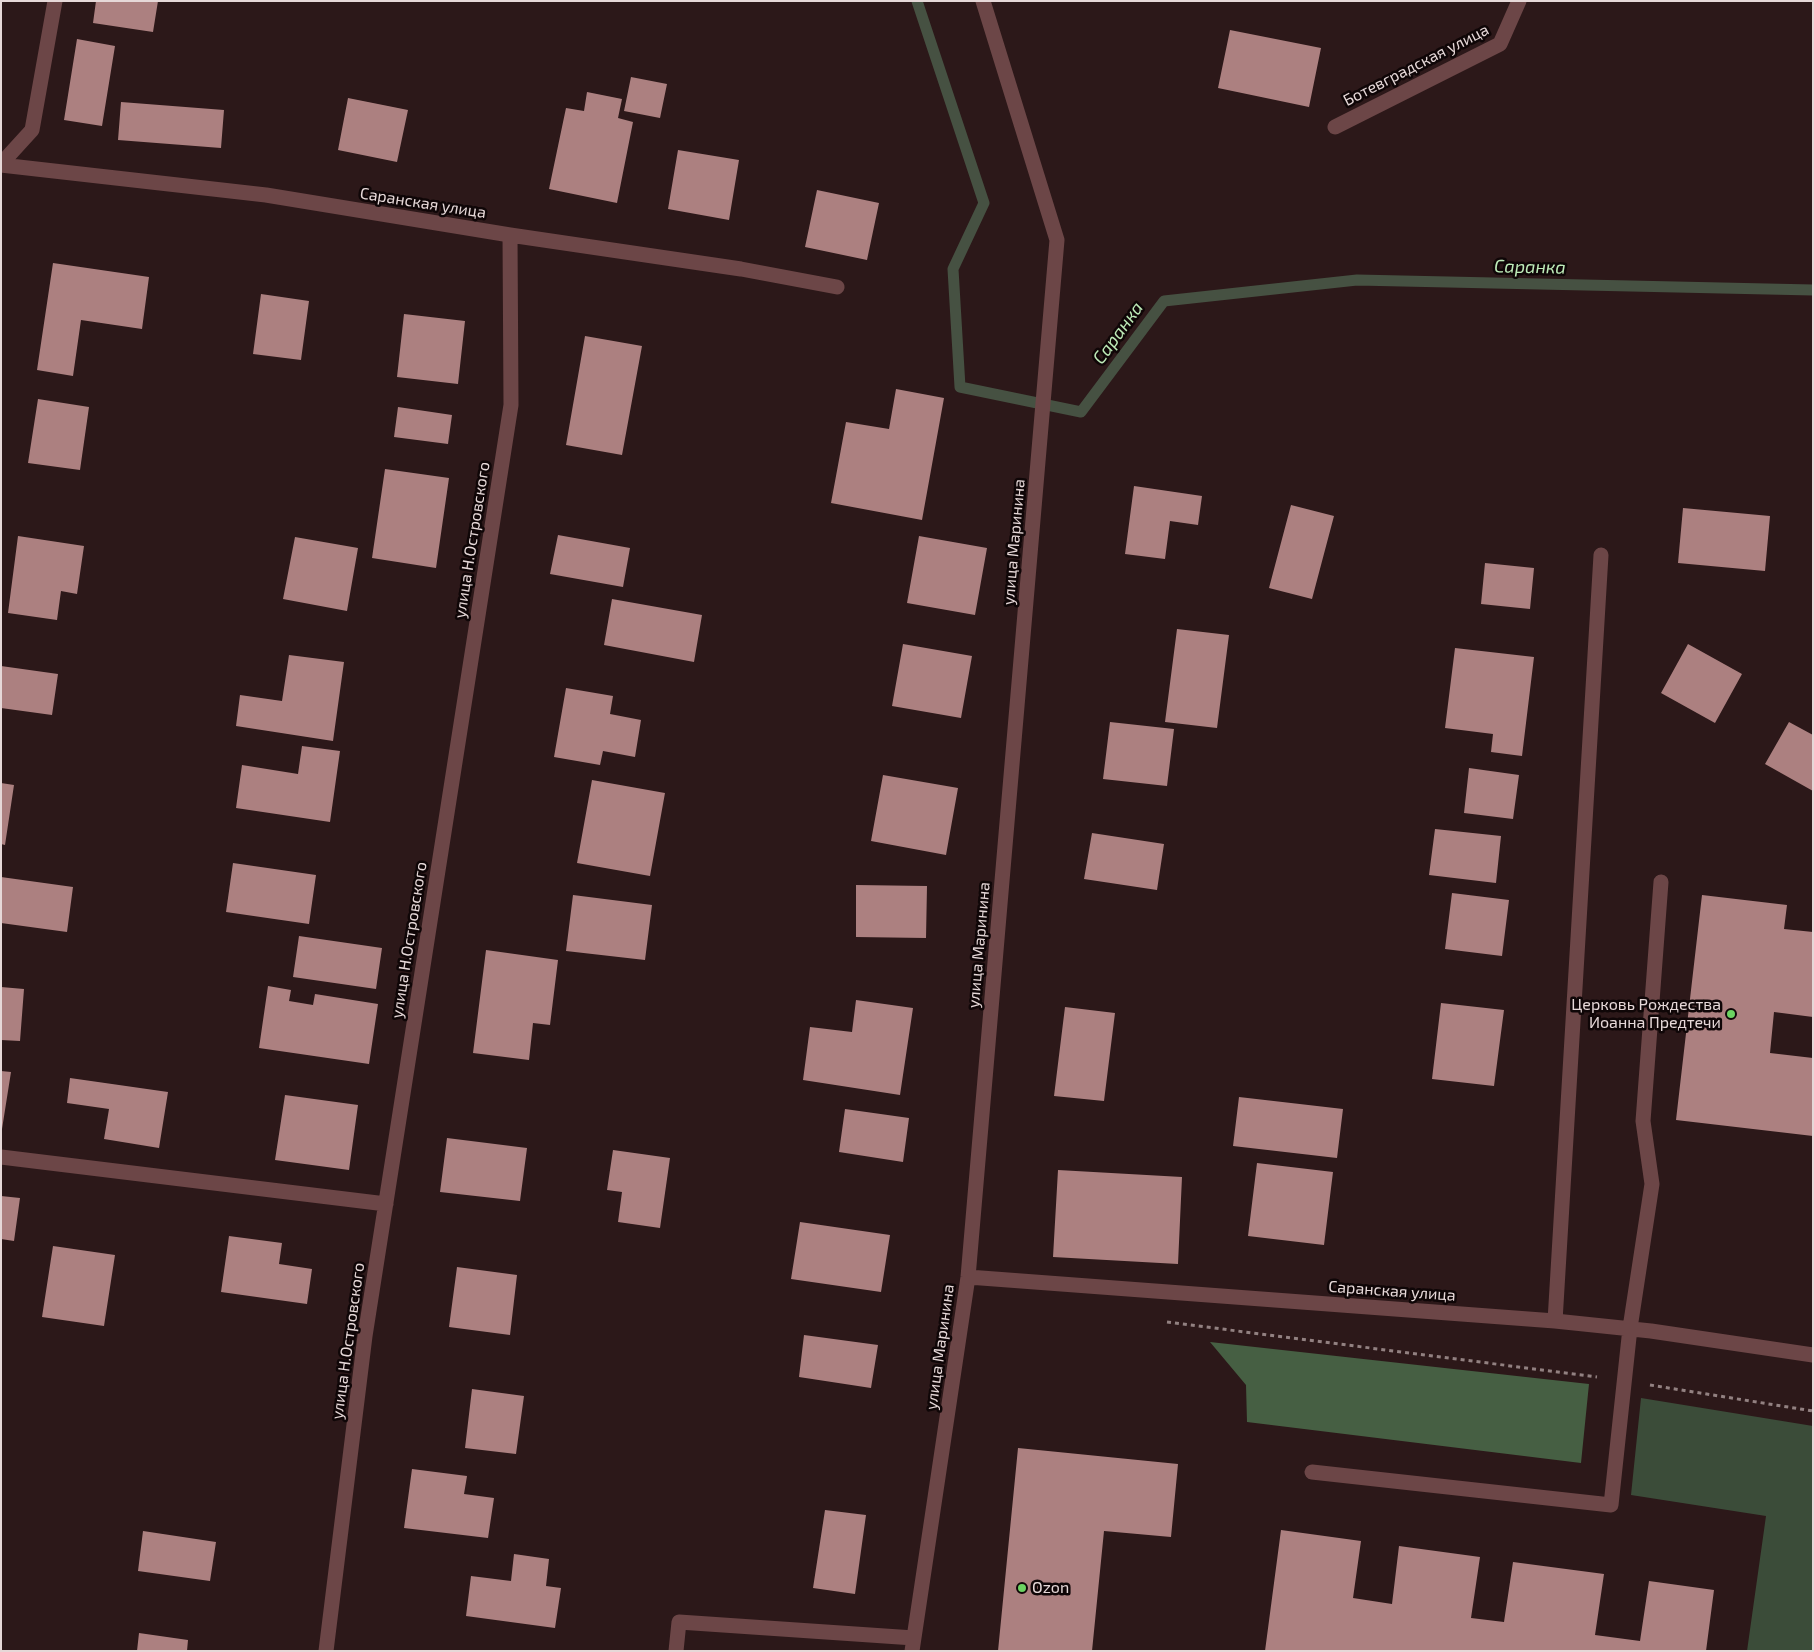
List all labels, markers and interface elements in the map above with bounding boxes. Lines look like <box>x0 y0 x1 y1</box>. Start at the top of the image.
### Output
street label: Ботевградская улица <box>1340 20 1492 110</box>
street label: Саранская улица <box>358 184 488 222</box>
water label: Саранка <box>1494 256 1566 278</box>
water label: Саранка <box>1088 298 1148 368</box>
street label: улица Н.Островского <box>450 460 494 620</box>
street label: улица Маринина <box>999 478 1029 606</box>
street label: улица Н.Островского <box>387 860 431 1020</box>
street label: улица Маринина <box>964 881 994 1009</box>
place label: Церковь Рождества Иоанна Предтечи <box>1571 995 1721 1033</box>
marker: Церковь Рождества Иоанна Предтечи <box>1725 1008 1737 1020</box>
street label: улица Н.Островского <box>327 1261 369 1421</box>
street label: Саранская улица <box>1328 1277 1456 1305</box>
street label: улица Маринина <box>922 1283 958 1411</box>
place label: Ozon <box>1032 1578 1069 1598</box>
marker: Ozon <box>1016 1582 1028 1594</box>

